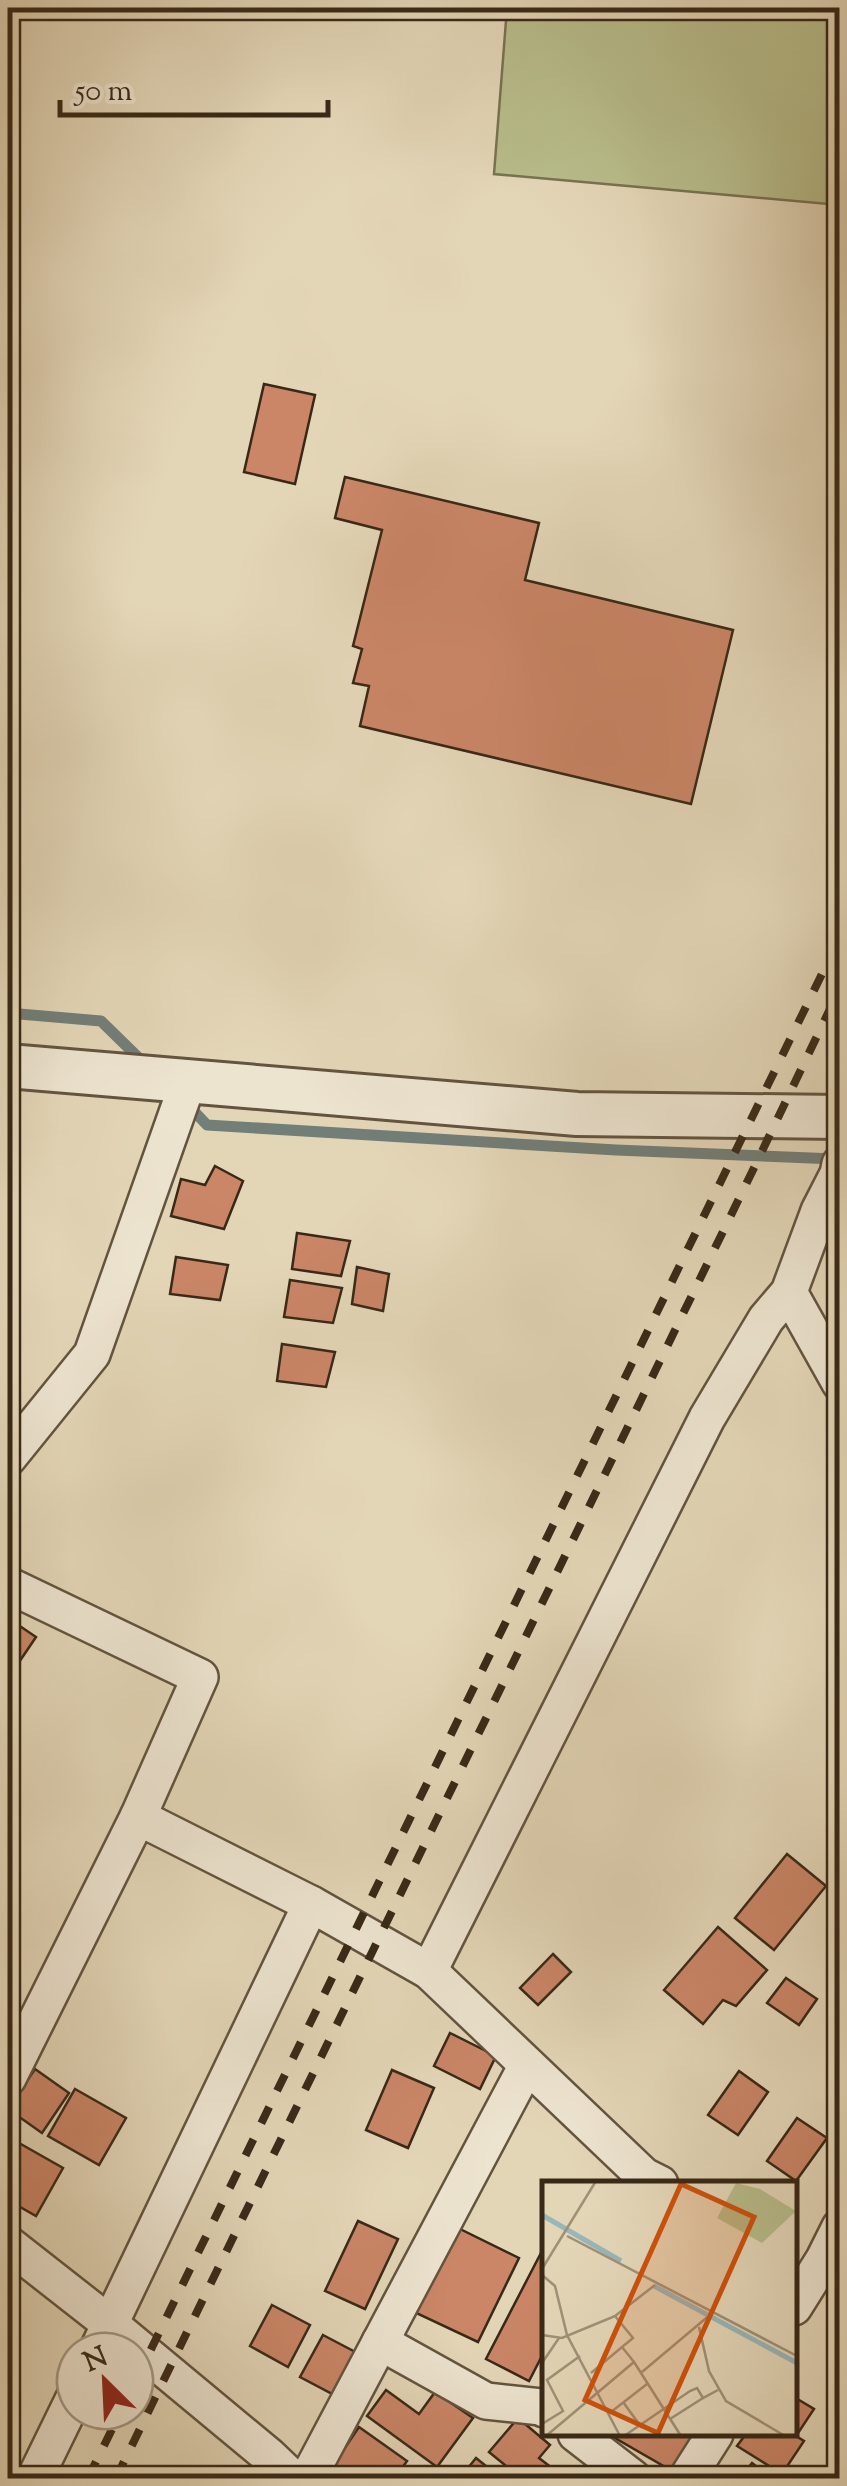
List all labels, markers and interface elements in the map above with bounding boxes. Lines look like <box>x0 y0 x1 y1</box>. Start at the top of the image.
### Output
scale bar <box>60 55 328 117</box>
text: 50 m <box>73 71 133 114</box>
inset map <box>542 2181 797 2436</box>
north arrow <box>55 2331 155 2431</box>
text: N <box>78 2338 114 2384</box>

